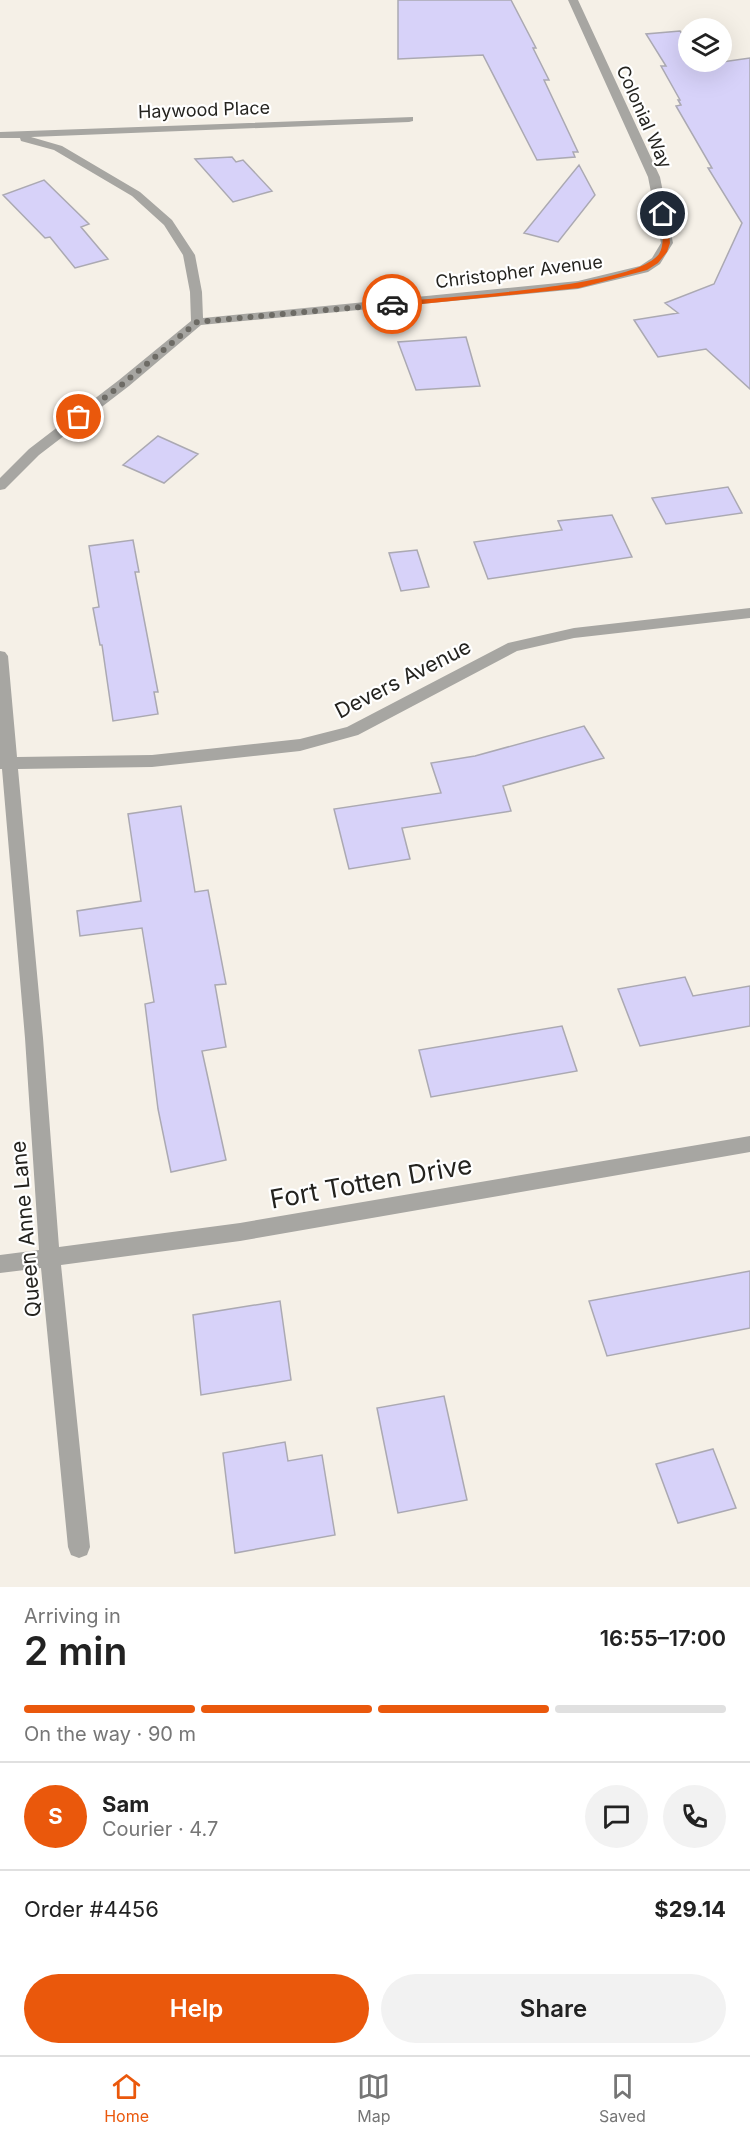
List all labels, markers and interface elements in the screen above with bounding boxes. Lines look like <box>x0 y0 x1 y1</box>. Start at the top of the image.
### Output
map controls <box>678 18 732 72</box>
button: layers <box>678 18 732 72</box>
street label: Colonial Way <box>612 62 677 171</box>
street label: Haywood Place <box>138 97 270 122</box>
pin <box>637 188 688 239</box>
icon: home <box>646 197 679 230</box>
street label: Christopher Avenue <box>434 251 604 292</box>
courier <box>362 274 422 334</box>
icon: car <box>376 288 409 321</box>
pin <box>53 391 104 442</box>
icon: bag <box>62 400 95 433</box>
street label: Devers Avenue <box>331 634 475 724</box>
street label: Queen Anne Lane <box>5 1140 46 1318</box>
street label: Fort Totten Drive <box>267 1148 474 1215</box>
text: Arriving in <box>24 1604 121 1628</box>
text: 16:55–17:00 <box>600 1625 726 1651</box>
text: 2 min <box>24 1627 127 1674</box>
text: On the way · 90 m <box>24 1722 196 1746</box>
button: chat <box>585 1785 648 1848</box>
button: phone <box>663 1785 726 1848</box>
text: Sam <box>102 1791 149 1817</box>
text: S <box>48 1803 63 1829</box>
text: Courier · 4.7 <box>102 1817 218 1841</box>
text: Order #4456 <box>24 1896 159 1922</box>
text: $29.14 <box>654 1896 726 1922</box>
button: Help <box>24 1974 369 2043</box>
button: Share <box>381 1974 726 2043</box>
tab: Home <box>104 2070 149 2126</box>
tab: Map <box>357 2070 391 2126</box>
tab: Saved <box>599 2070 646 2126</box>

